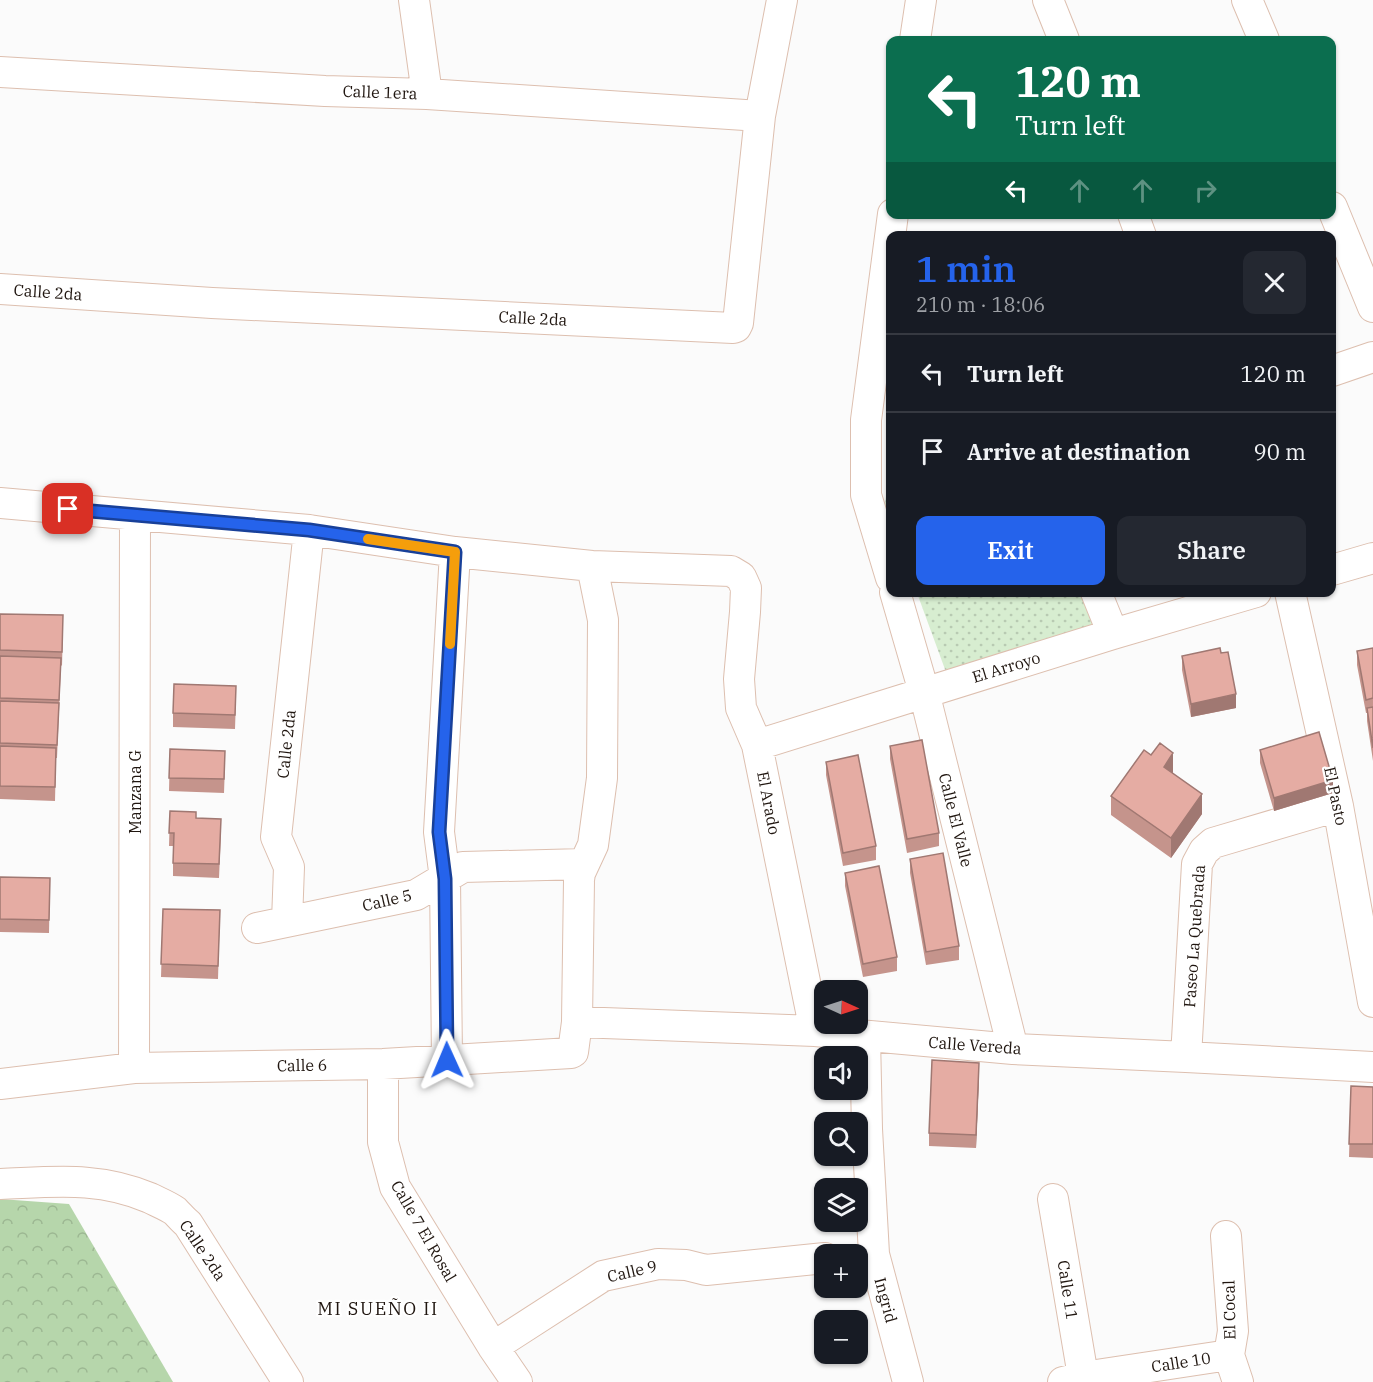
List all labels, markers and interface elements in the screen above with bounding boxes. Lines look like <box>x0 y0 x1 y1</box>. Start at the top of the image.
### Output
text: 120 m <box>1015 54 1141 109</box>
icon: left <box>916 60 994 138</box>
street label: Calle 1era <box>342 81 418 103</box>
text: Turn left <box>1015 107 1126 142</box>
icon: left <box>1000 174 1033 207</box>
icon: ahead <box>1063 174 1096 207</box>
icon: ahead <box>1126 174 1159 207</box>
icon: right <box>1189 174 1222 207</box>
text: 1 min <box>916 245 1016 292</box>
button: close <box>1243 251 1306 314</box>
street label: Calle 2da <box>13 280 83 304</box>
text: 210 m · 18:06 <box>916 291 1045 318</box>
street label: Calle 2da <box>498 306 568 330</box>
icon: left <box>916 357 949 390</box>
text: Turn left <box>967 359 1063 388</box>
text: 120 m <box>1240 359 1306 388</box>
icon: arrive <box>916 435 949 468</box>
text: Arrive at destination <box>967 437 1190 466</box>
text: 90 m <box>1254 437 1306 466</box>
pin <box>42 483 93 534</box>
icon: arrive <box>51 492 84 525</box>
button: Exit <box>916 516 1105 585</box>
button: Share <box>1117 516 1306 585</box>
street label: El Arroyo <box>969 647 1043 687</box>
street label: Calle 2da <box>272 708 300 779</box>
street label: Manzana G <box>125 750 145 834</box>
street label: El Pasto <box>1320 765 1352 827</box>
street label: El Arado <box>753 770 785 836</box>
street label: Calle El Valle <box>935 771 977 869</box>
street label: Paseo La Quebrada <box>1179 864 1209 1008</box>
street label: Calle 5 <box>360 885 414 915</box>
north arrow <box>814 980 868 1034</box>
map controls <box>814 980 868 1364</box>
position arrow <box>415 1028 479 1092</box>
street label: Calle Vereda <box>928 1032 1023 1058</box>
button: sound <box>814 1046 868 1100</box>
street label: Calle 6 <box>277 1055 327 1075</box>
button: search <box>814 1112 868 1166</box>
street label: Calle 7 El Rosal <box>387 1177 461 1285</box>
button: layers <box>814 1178 868 1232</box>
street label: Calle 2da <box>175 1216 231 1284</box>
button: + <box>814 1244 868 1298</box>
street label: Calle 9 <box>605 1256 659 1286</box>
street label: Calle 11 <box>1053 1259 1083 1321</box>
street label: Ingrid <box>870 1275 902 1325</box>
street label: El Cocal <box>1218 1280 1240 1340</box>
district label: MI SUEÑO II <box>317 1297 439 1320</box>
button: − <box>814 1310 868 1364</box>
street label: Calle 10 <box>1150 1347 1212 1377</box>

